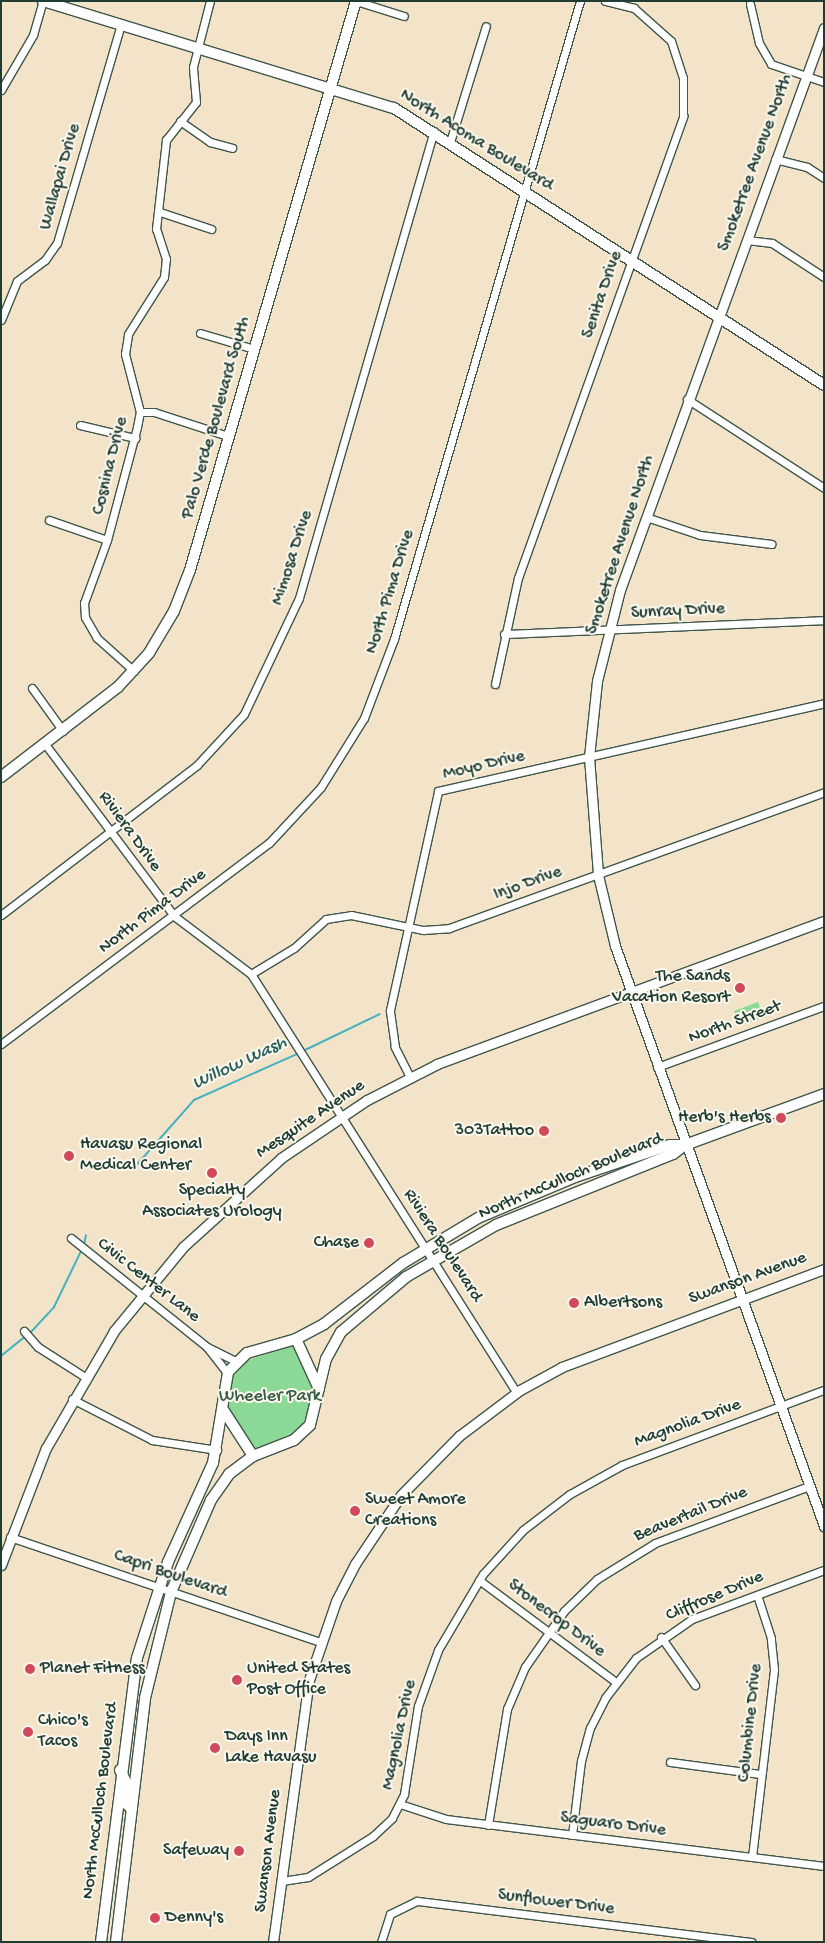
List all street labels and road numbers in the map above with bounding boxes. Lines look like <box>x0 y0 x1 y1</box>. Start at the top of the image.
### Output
street label: Smoketree Avenue North <box>714 71 798 255</box>
street label: North Acoma Boulevard <box>395 85 557 197</box>
street label: Wallapai Drive <box>36 121 86 233</box>
street label: Senita Drive <box>578 248 628 342</box>
street label: Palo Verde Boulevard South <box>178 314 256 522</box>
street label: Cosnina Drive <box>88 415 134 517</box>
street label: Smoketree Avenue North <box>582 453 660 637</box>
street label: Mimosa Drive <box>267 508 319 608</box>
street label: North Pima Drive <box>362 527 420 657</box>
street label: Sunray Drive <box>630 599 726 625</box>
street label: Moyo Drive <box>441 746 527 786</box>
street label: Riviera Drive <box>93 787 165 877</box>
street label: Injo Drive <box>491 862 565 906</box>
street label: North Pima Drive <box>95 865 211 959</box>
street label: North Street <box>686 996 784 1050</box>
street label: Mesquite Avenue <box>253 1076 369 1164</box>
street label: North McCulloch Boulevard <box>476 1128 666 1226</box>
street label: Riviera Boulevard <box>397 1186 487 1306</box>
street label: Civic Center Lane <box>92 1234 204 1328</box>
street label: Swanson Avenue <box>686 1248 810 1310</box>
street label: Magnolia Drive <box>632 1395 744 1453</box>
street label: Beavertail Drive <box>631 1482 751 1548</box>
street label: Capri Boulevard <box>111 1546 229 1604</box>
street label: Cliffrose Drive <box>663 1567 767 1627</box>
street label: Stonecrop Drive <box>503 1575 609 1663</box>
street label: Columbine Drive <box>734 1663 768 1783</box>
street label: Magnolia Drive <box>378 1678 422 1792</box>
street label: North McCulloch Boulevard <box>78 1701 124 1901</box>
street label: Swanson Avenue <box>251 1788 287 1914</box>
street label: Saguaro Drive <box>559 1808 667 1842</box>
street label: Sunflower Drive <box>496 1885 616 1921</box>

